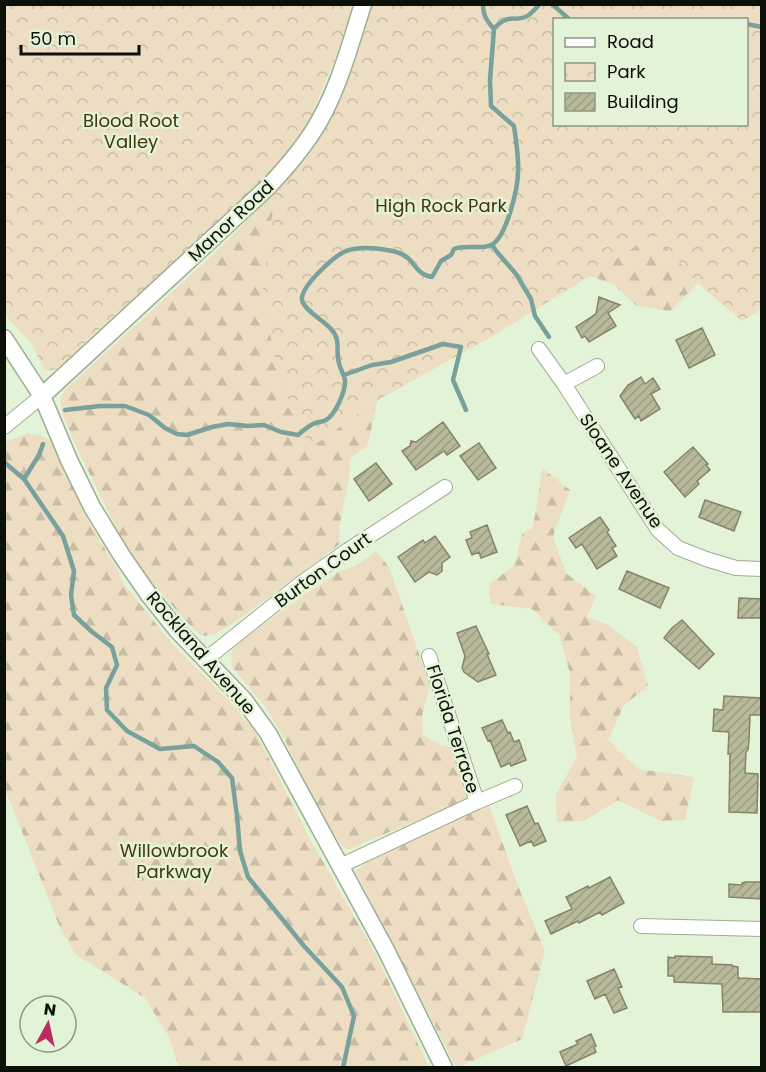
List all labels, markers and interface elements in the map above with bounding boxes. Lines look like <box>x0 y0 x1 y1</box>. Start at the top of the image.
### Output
scale bar <box>21 18 140 56</box>
legend <box>553 18 748 126</box>
text: 50 m <box>30 26 76 51</box>
text: Road <box>607 29 654 54</box>
text: Park <box>607 59 646 84</box>
text: Building <box>607 89 679 114</box>
park label: Blood Root Valley <box>83 108 179 154</box>
street label: Manor Road <box>182 174 279 267</box>
park label: High Rock Park <box>375 193 507 218</box>
street label: Sloane Avenue <box>574 408 669 533</box>
street label: Burton Court <box>269 526 376 613</box>
street label: Rockland Avenue <box>141 586 262 719</box>
street label: Florida Terrace <box>421 661 486 796</box>
park label: Willowbrook Parkway <box>120 838 229 884</box>
north arrow <box>18 994 78 1054</box>
text: N <box>42 997 58 1022</box>

